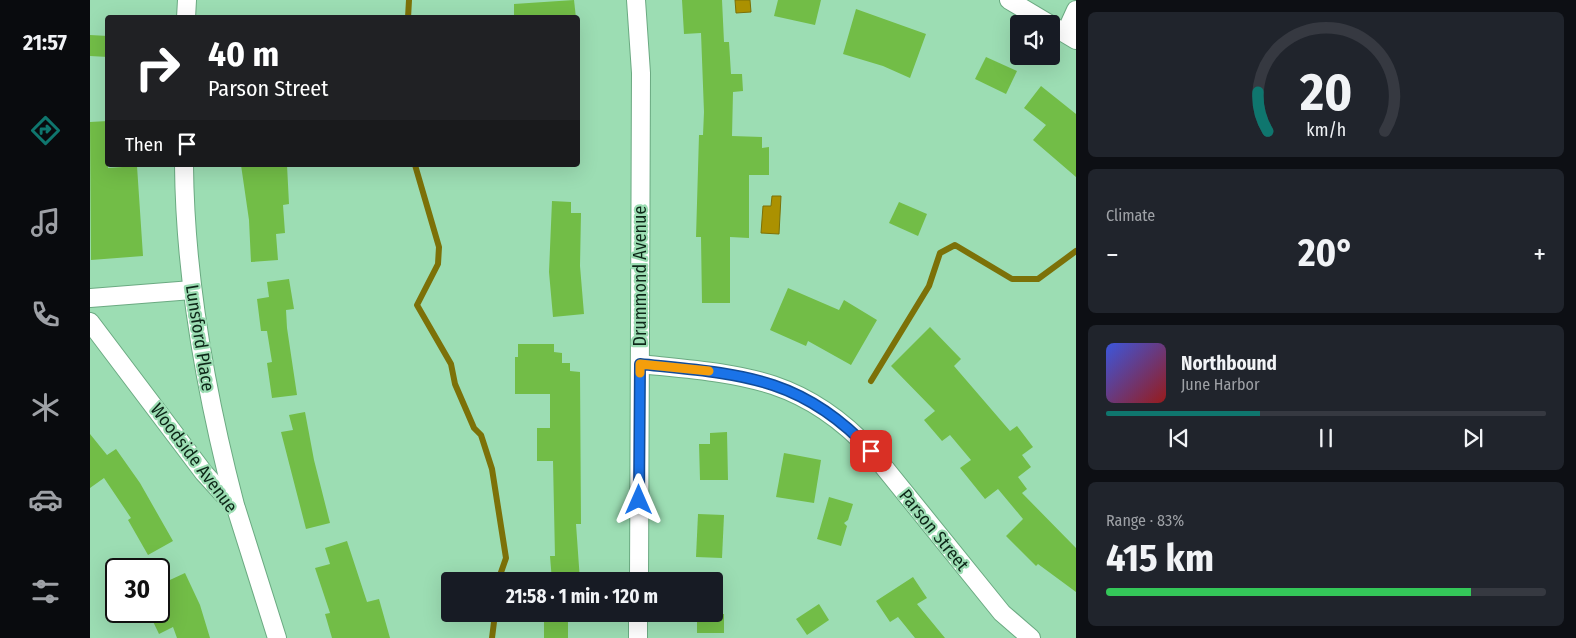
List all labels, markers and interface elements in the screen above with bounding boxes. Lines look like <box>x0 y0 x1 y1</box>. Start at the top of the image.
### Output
map controls <box>1010 15 1060 65</box>
button: sound <box>1010 15 1060 65</box>
text: 21:57 <box>23 29 67 56</box>
text: 40 m <box>208 33 279 75</box>
icon: right <box>125 35 190 100</box>
text: 20 <box>1299 61 1352 124</box>
text: Parson Street <box>208 75 328 102</box>
icon: directions <box>28 113 63 148</box>
text: km/h <box>1306 119 1346 141</box>
icon: arrive <box>173 130 201 158</box>
text: Then <box>125 133 163 156</box>
icon: music <box>28 205 63 240</box>
street label: Drummond Avenue <box>629 206 651 346</box>
text: Climate <box>1106 206 1155 225</box>
text: 20° <box>1298 230 1354 276</box>
text: − <box>1106 238 1119 271</box>
text: + <box>1533 238 1546 271</box>
street label: Lunsford Place <box>181 283 219 393</box>
icon: phone <box>28 297 63 332</box>
text: Northbound <box>1181 352 1277 375</box>
text: June Harbor <box>1181 375 1259 394</box>
icon: climate <box>28 390 63 425</box>
street label: Woodside Avenue <box>146 399 242 517</box>
icon: previous <box>1165 424 1193 452</box>
icon: pause <box>1312 424 1340 452</box>
icon: next <box>1459 424 1487 452</box>
pin <box>850 430 892 472</box>
icon: arrive <box>857 437 885 465</box>
position arrow <box>612 473 664 525</box>
icon: car <box>28 482 63 517</box>
street label: Parson Street <box>894 485 974 575</box>
text: Range · 83% <box>1106 511 1184 530</box>
text: 415 km <box>1106 535 1214 581</box>
speed limit sign: 30 <box>105 558 170 623</box>
icon: filters <box>28 574 63 609</box>
text: 21:58 · 1 min · 120 m <box>506 585 658 608</box>

